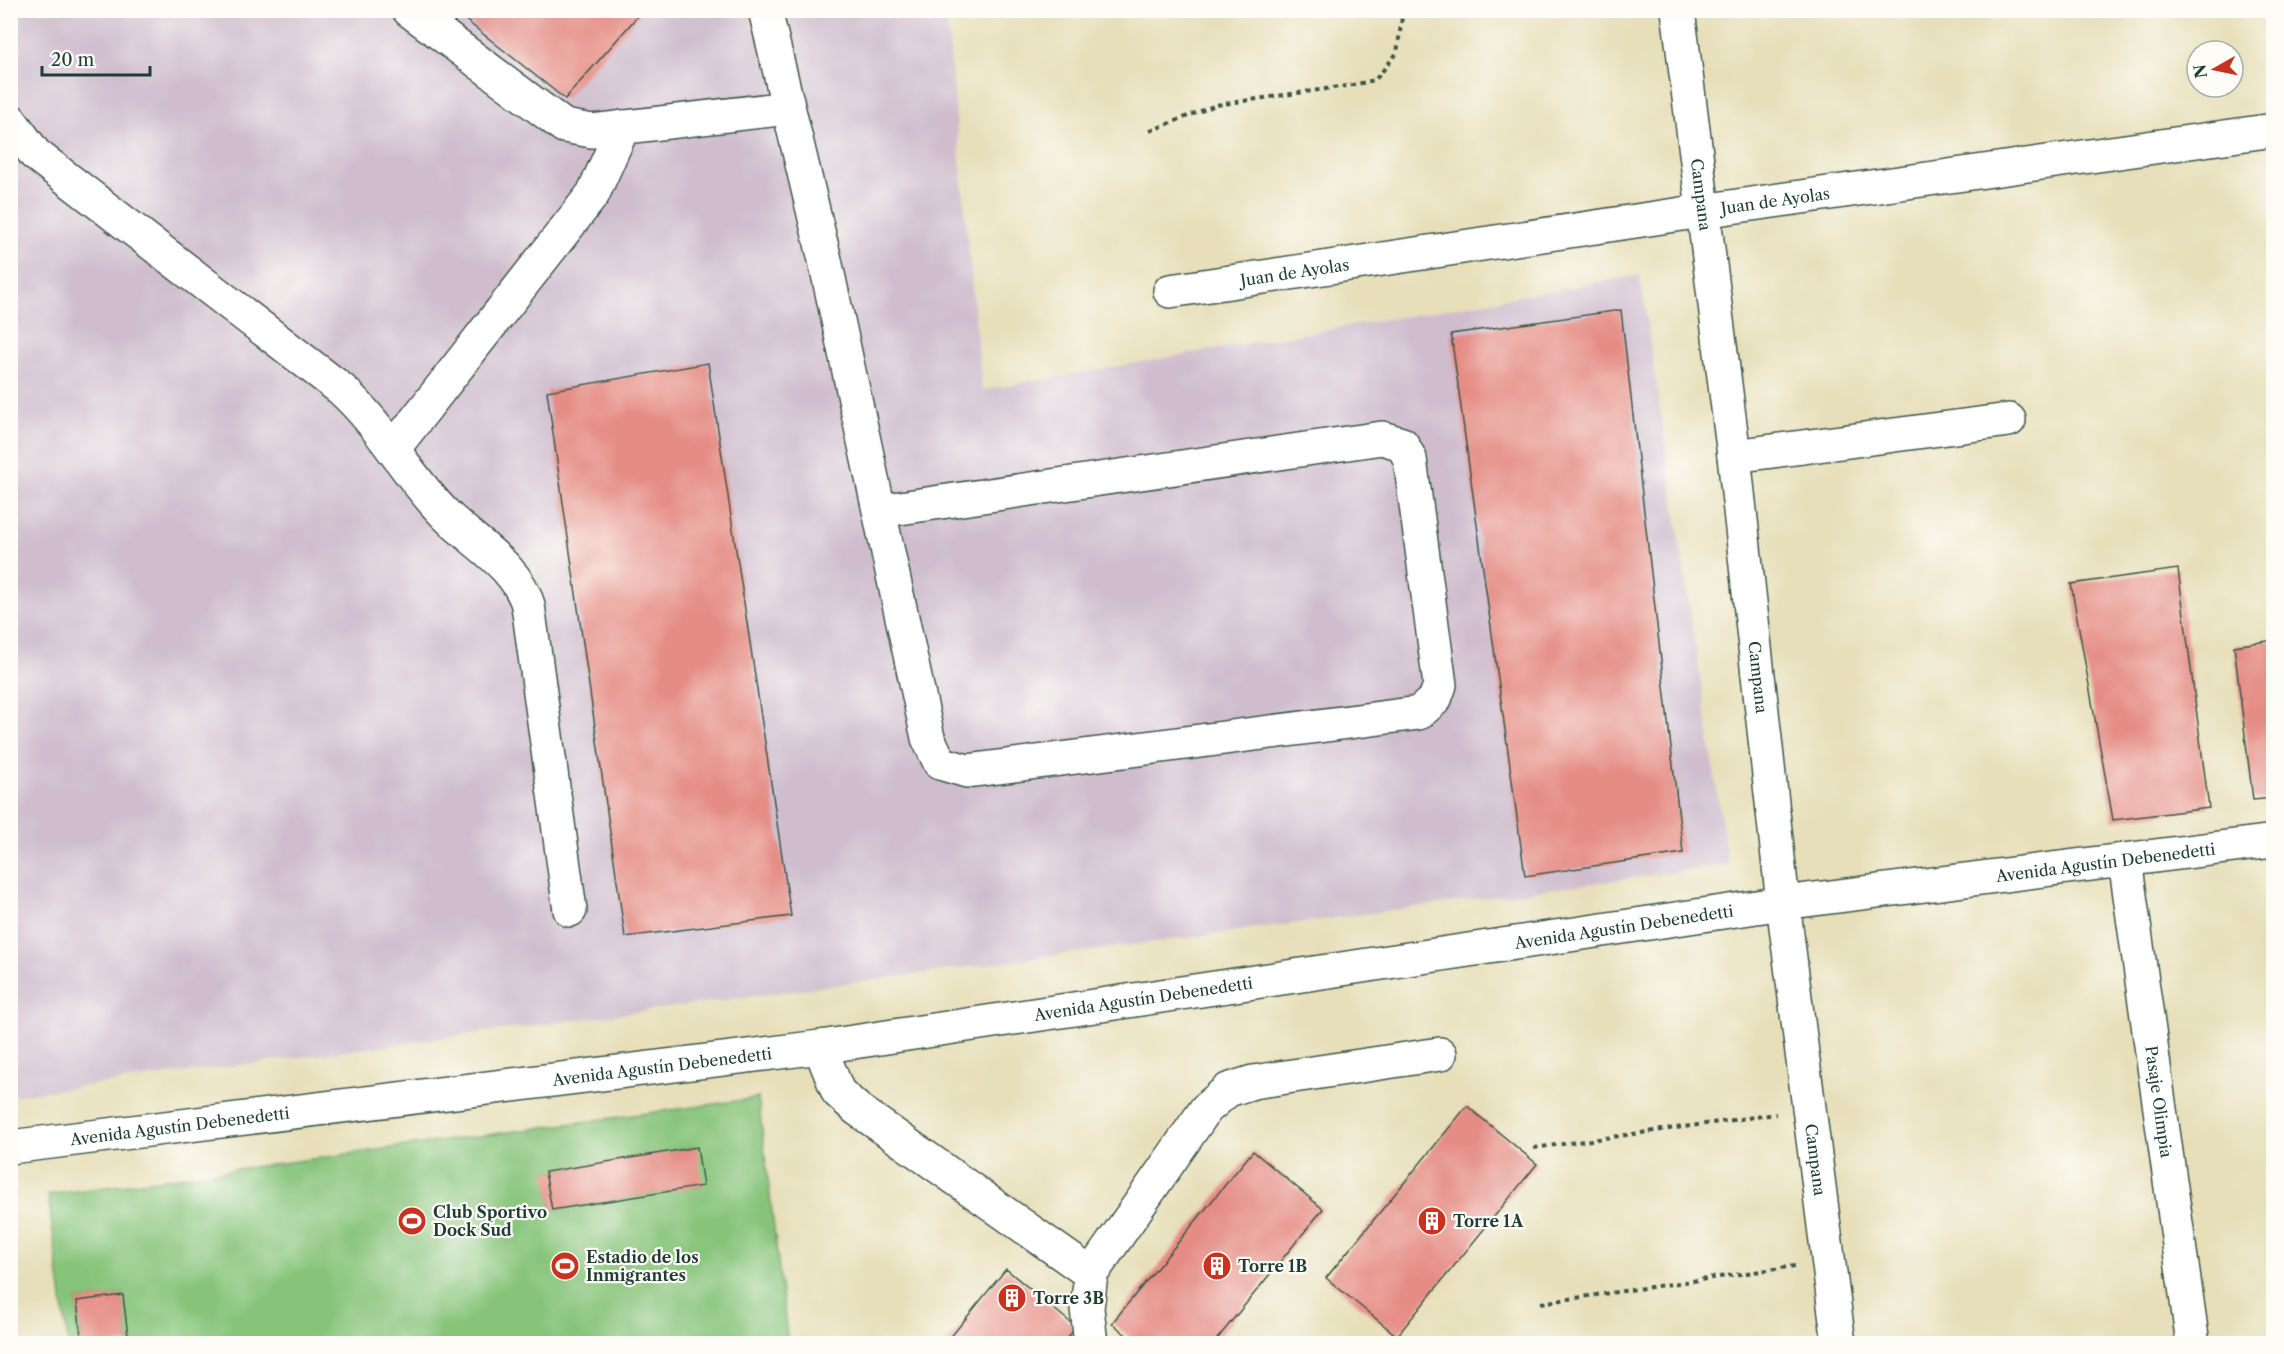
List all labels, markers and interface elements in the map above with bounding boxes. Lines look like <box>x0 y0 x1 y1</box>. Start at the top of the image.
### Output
scale bar <box>42 39 150 77</box>
north arrow <box>2185 39 2245 99</box>
text: 20 m <box>51 49 95 71</box>
text: N <box>2189 63 2211 80</box>
street label: Campana <box>1687 157 1716 232</box>
street label: Juan de Ayolas <box>1717 183 1831 219</box>
street label: Juan de Ayolas <box>1236 254 1350 291</box>
street label: Campana <box>1744 640 1772 715</box>
street label: Avenida Agustín Debenedetti <box>1994 838 2217 886</box>
street label: Avenida Agustín Debenedetti <box>1512 901 1735 953</box>
street label: Avenida Agustín Debenedetti <box>1032 972 1254 1025</box>
street label: Avenida Agustín Debenedetti <box>550 1043 773 1090</box>
street label: Pasaje Olimpia <box>2141 1044 2177 1159</box>
street label: Avenida Agustín Debenedetti <box>68 1103 291 1150</box>
street label: Campana <box>1801 1123 1830 1198</box>
place label: Club Sportivo Dock Sud <box>433 1202 547 1240</box>
sports icon: Club Sportivo Dock Sud <box>396 1205 428 1237</box>
building icon: Torre 1A <box>1416 1205 1448 1237</box>
place label: Torre 1A <box>1453 1211 1524 1231</box>
place label: Estadio de los Inmigrantes <box>586 1247 699 1285</box>
sports icon: Estadio de los Inmigrantes <box>549 1250 581 1282</box>
building icon: Torre 1B <box>1201 1250 1233 1282</box>
place label: Torre 1B <box>1238 1256 1307 1276</box>
building icon: Torre 3B <box>996 1282 1028 1314</box>
place label: Torre 3B <box>1033 1288 1104 1308</box>

